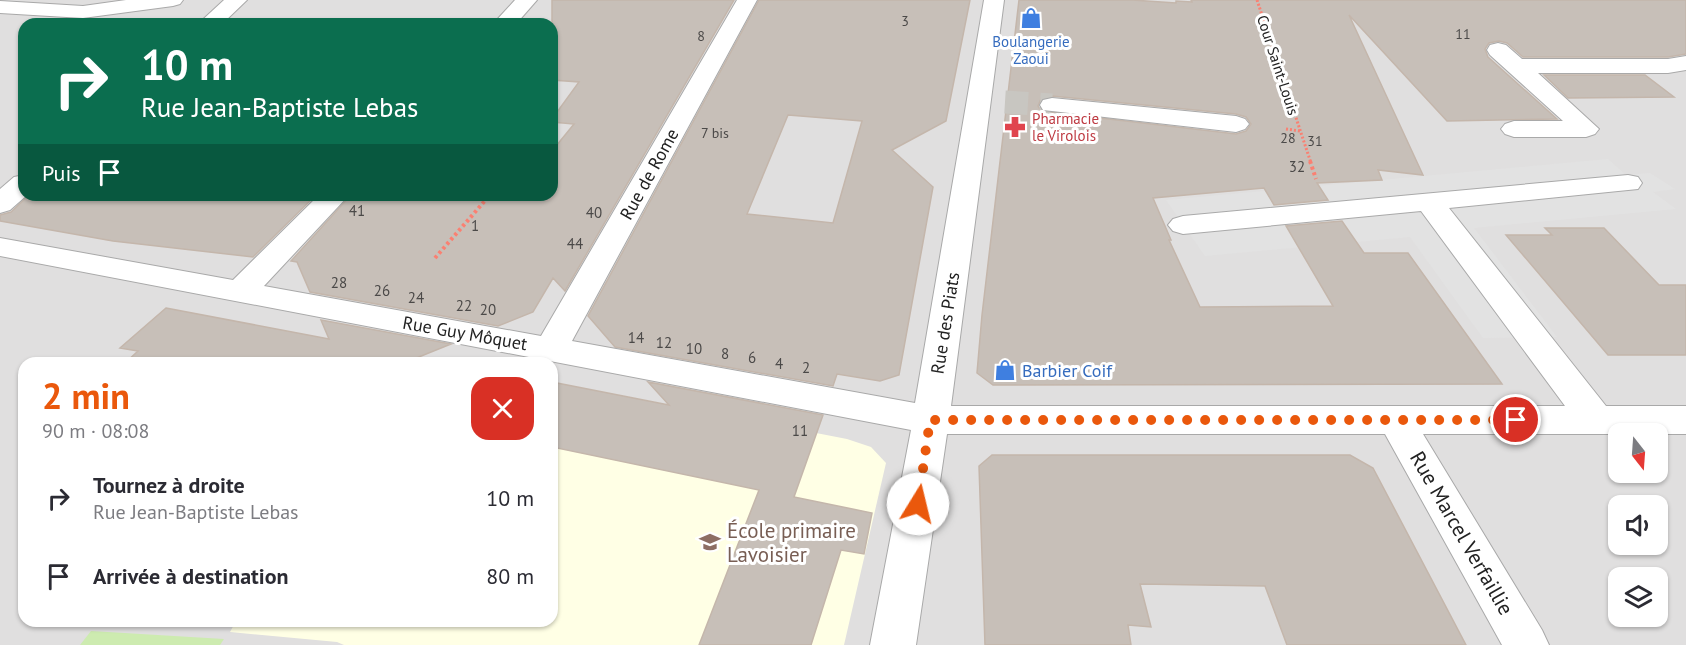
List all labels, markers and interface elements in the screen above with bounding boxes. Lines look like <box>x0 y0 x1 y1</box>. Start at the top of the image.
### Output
shop icon: Boulangerie Zaoui <box>1019 6 1043 30</box>
house number: 3 <box>901 12 909 30</box>
street label: Cour Saint-Louis <box>1253 12 1303 118</box>
house number: 11 <box>1455 25 1471 43</box>
house number: 8 <box>697 27 705 45</box>
place label: Boulangerie Zaoui <box>992 32 1070 68</box>
text: 10 m <box>141 37 233 92</box>
icon: right <box>42 42 120 120</box>
text: Rue Jean-Baptiste Lebas <box>141 90 418 124</box>
place label: Pharmacie le Virolois <box>1032 109 1099 145</box>
pharmacy icon: Pharmacie le Virolois <box>1003 115 1027 139</box>
street label: Rue de Rome <box>614 124 684 224</box>
house number: 7 bis <box>701 124 729 142</box>
house number: 28 <box>1280 129 1296 147</box>
house number: 31 <box>1307 132 1323 150</box>
icon: arrive <box>93 156 126 189</box>
house number: 32 <box>1289 157 1305 176</box>
text: Puis <box>42 159 81 187</box>
house number: 41 <box>349 201 365 220</box>
house number: 40 <box>586 203 602 222</box>
house number: 1 <box>471 216 479 235</box>
house number: 44 <box>567 234 583 253</box>
street label: Rue des Piats <box>926 270 964 376</box>
house number: 28 <box>331 273 347 292</box>
house number: 26 <box>374 281 390 300</box>
house number: 24 <box>408 288 424 307</box>
house number: 22 <box>456 296 472 315</box>
house number: 20 <box>480 300 496 319</box>
street label: Rue Guy Môquet <box>401 311 529 355</box>
house number: 14 <box>628 328 644 347</box>
house number: 12 <box>656 333 672 352</box>
house number: 10 <box>686 339 702 358</box>
house number: 8 <box>721 344 729 363</box>
house number: 6 <box>748 348 756 367</box>
house number: 4 <box>775 354 783 373</box>
house number: 2 <box>802 358 810 377</box>
shop icon: Barbier Coif <box>993 358 1017 382</box>
place label: Barbier Coif <box>1022 359 1113 382</box>
text: 2 min <box>42 372 130 419</box>
button: close <box>471 377 534 440</box>
pin <box>1490 394 1541 445</box>
icon: arrive <box>1499 403 1532 436</box>
text: 90 m · 08:08 <box>42 418 149 444</box>
house number: 11 <box>792 421 808 440</box>
north arrow <box>1608 423 1668 483</box>
map controls <box>1608 423 1668 627</box>
street label: Rue Marcel Verfaillie <box>1404 446 1520 620</box>
text: Tournez à droite <box>93 471 245 499</box>
position arrow <box>886 472 950 536</box>
icon: right <box>42 482 75 515</box>
text: 10 m <box>486 484 534 512</box>
button: sound <box>1608 495 1668 555</box>
text: Rue Jean-Baptiste Lebas <box>93 499 299 525</box>
place label: École primaire Lavoisier <box>727 517 856 568</box>
school or university icon: École primaire Lavoisier <box>698 530 722 554</box>
icon: arrive <box>42 560 75 593</box>
text: Arrivée à destination <box>93 562 289 590</box>
text: 80 m <box>486 562 534 590</box>
button: layers <box>1608 567 1668 627</box>

